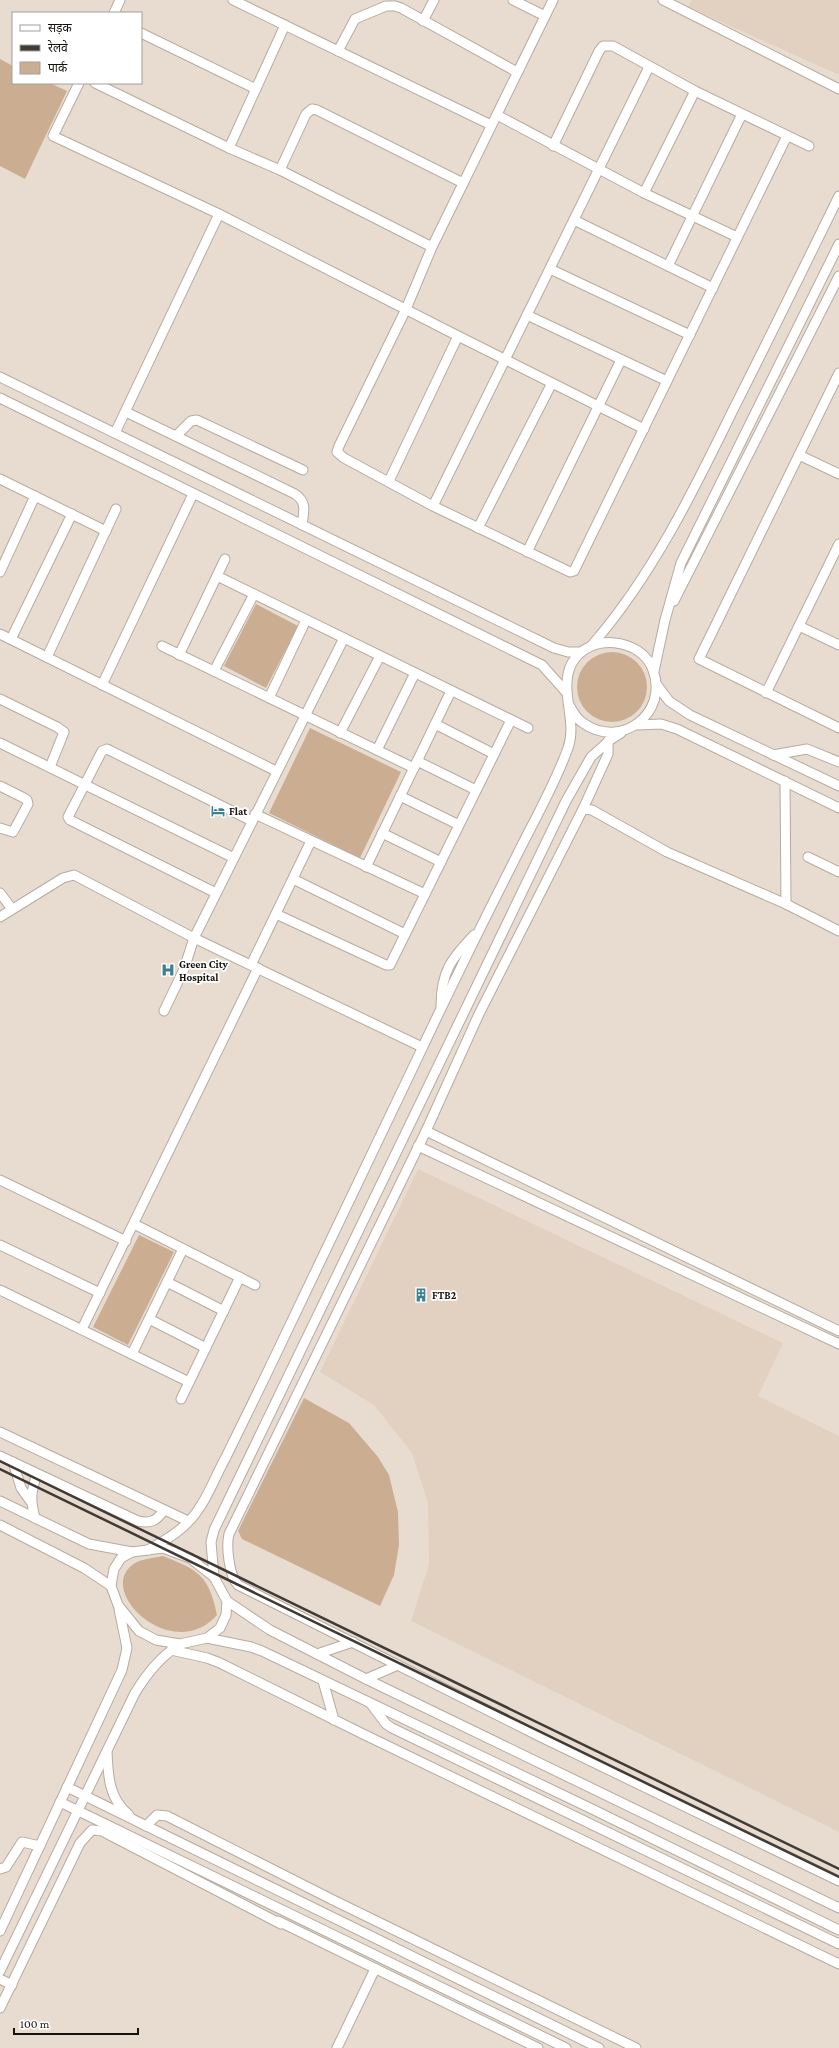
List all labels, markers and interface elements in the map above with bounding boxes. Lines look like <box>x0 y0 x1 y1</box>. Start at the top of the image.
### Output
legend <box>12 12 142 84</box>
text: सड़क <box>48 21 73 35</box>
text: रेलवे <box>48 40 68 55</box>
text: पार्क <box>48 61 68 75</box>
hotel icon: Flat <box>210 803 226 819</box>
place label: Flat <box>229 805 247 817</box>
place label: Green City Hospital <box>179 958 229 983</box>
hospital icon: Green City Hospital <box>160 962 176 978</box>
building icon: FTB2 <box>413 1287 429 1303</box>
place label: FTB2 <box>432 1289 457 1301</box>
scale bar <box>14 2010 138 2036</box>
text: 100 m <box>20 2017 50 2031</box>

